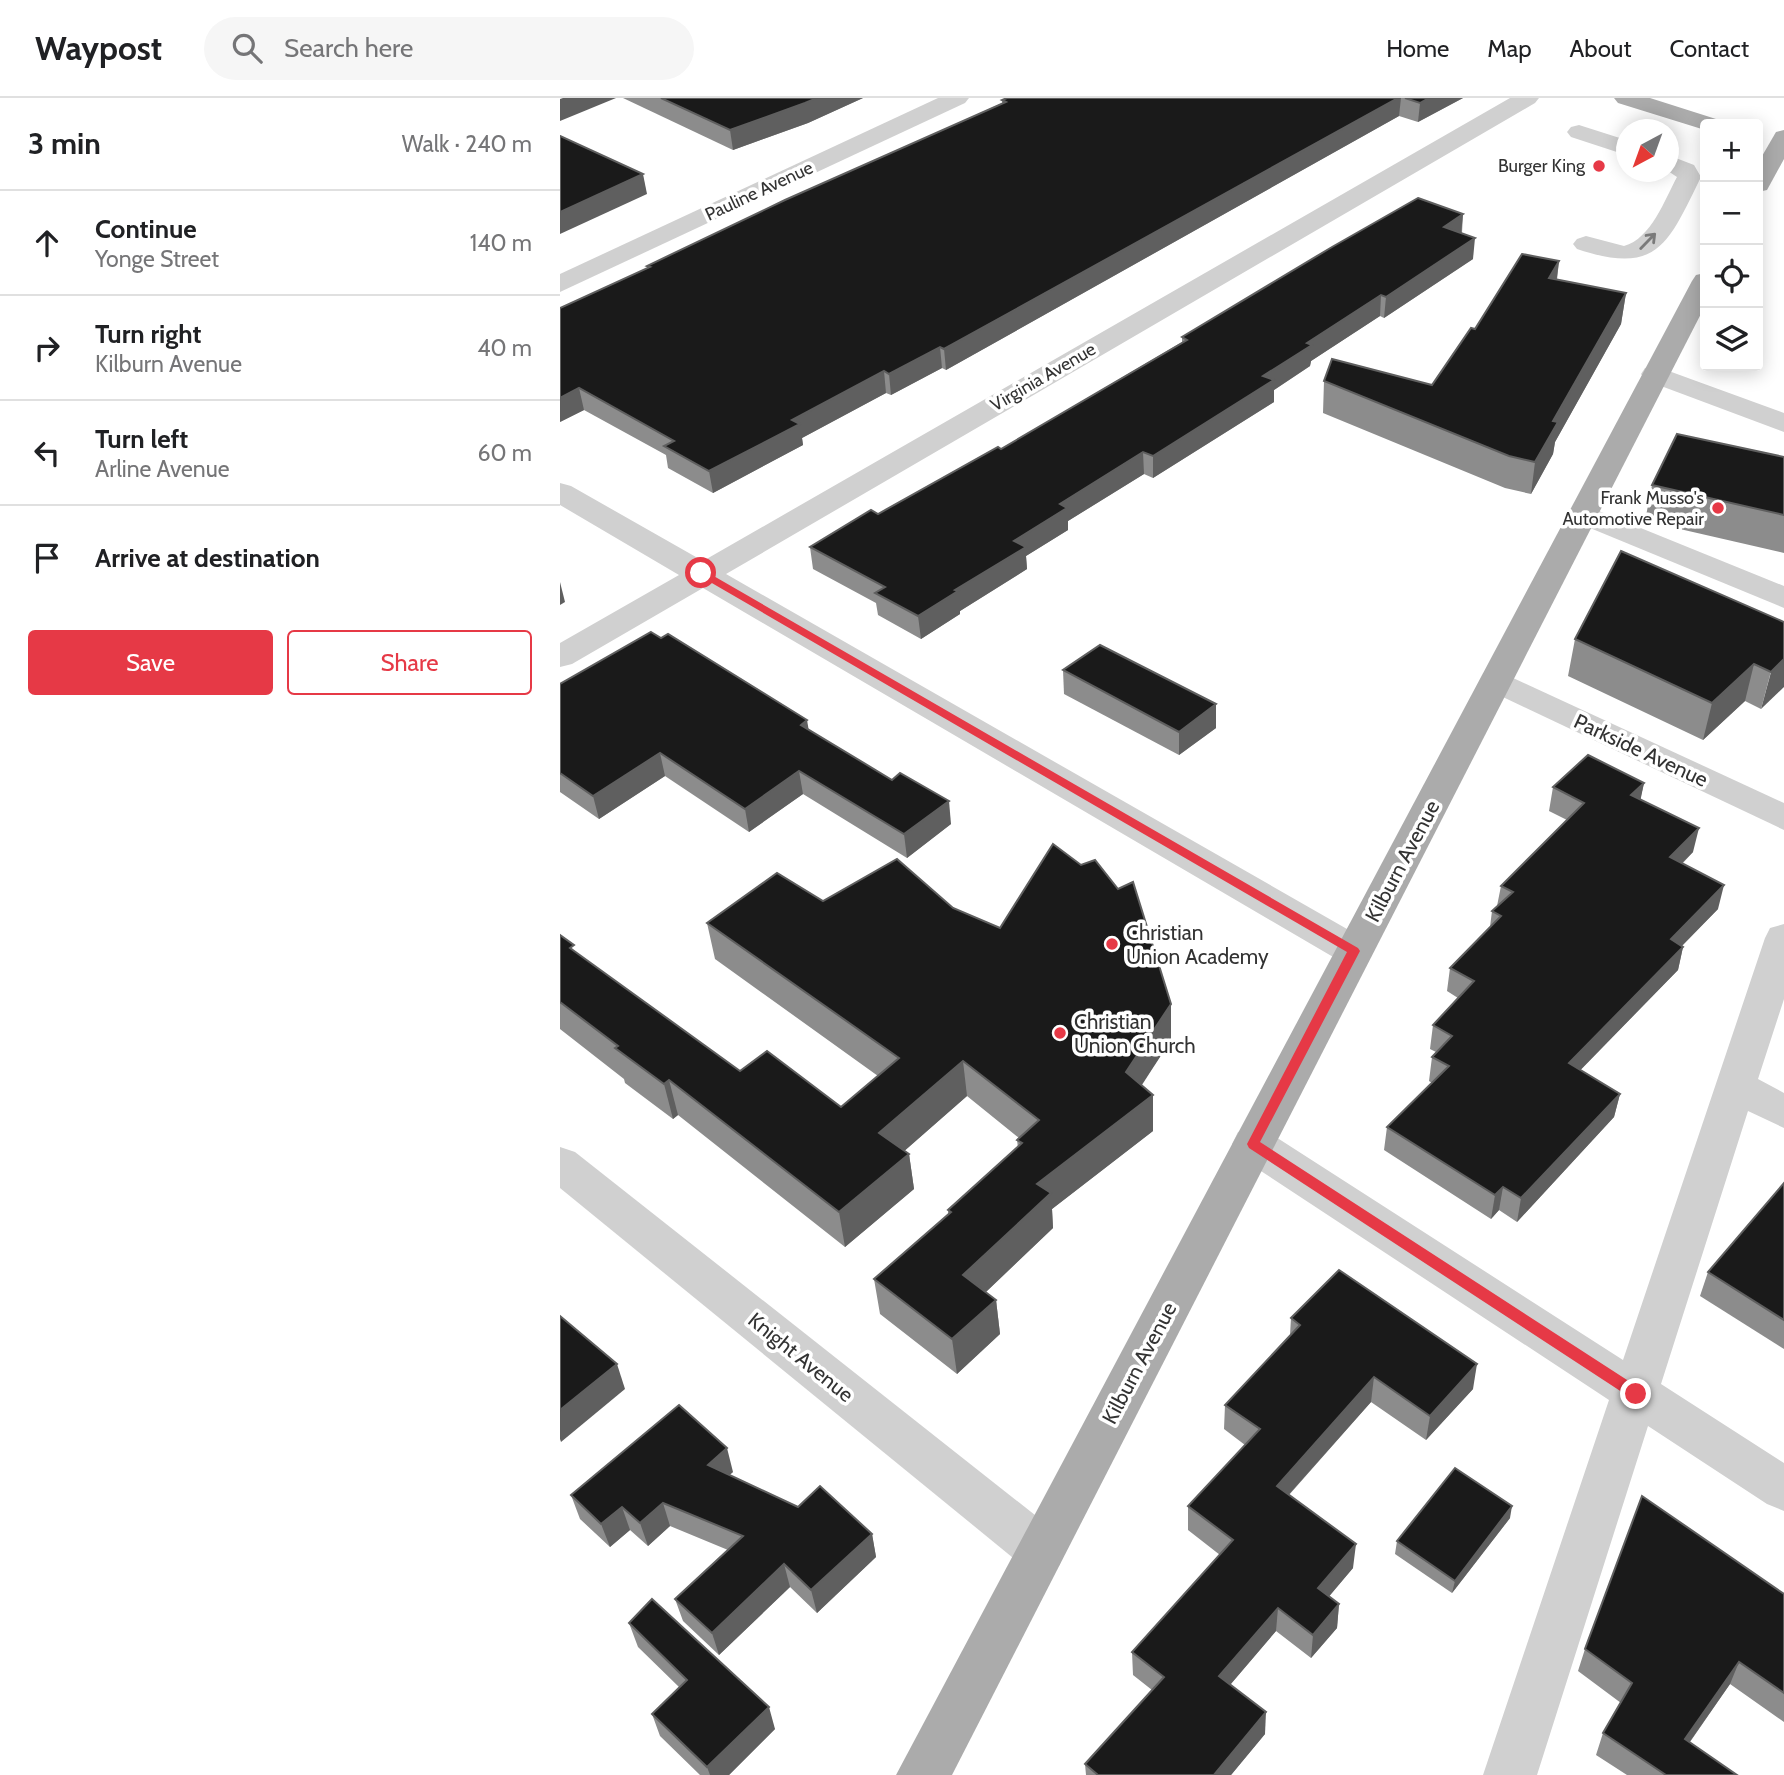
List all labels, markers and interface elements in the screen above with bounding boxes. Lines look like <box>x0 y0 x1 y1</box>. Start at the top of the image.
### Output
search box <box>204 17 694 80</box>
text: Waypost <box>35 28 162 68</box>
icon: search <box>228 29 266 67</box>
text: Search here <box>284 32 413 64</box>
text: Home <box>1386 34 1449 63</box>
text: Map <box>1487 34 1532 63</box>
text: About <box>1570 34 1632 63</box>
text: Contact <box>1670 34 1749 63</box>
north arrow <box>1616 119 1679 182</box>
map controls <box>1700 119 1763 371</box>
button: + <box>1700 119 1763 182</box>
text: 3 min <box>28 125 101 162</box>
text: Walk · 240 m <box>402 130 532 158</box>
place label: Burger King <box>1498 155 1586 177</box>
street label: Pauline Avenue <box>702 156 816 226</box>
marker: Burger King <box>1591 158 1607 174</box>
button: − <box>1700 182 1763 245</box>
text: Continue <box>95 213 197 245</box>
icon: ahead <box>28 224 66 262</box>
text: 140 m <box>470 229 532 257</box>
one-way arrow <box>1639 233 1656 251</box>
text: Yonge Street <box>95 245 219 273</box>
button: locate <box>1700 245 1763 308</box>
button: layers <box>1700 308 1763 371</box>
text: Turn right <box>95 318 201 350</box>
icon: right <box>28 329 66 367</box>
text: 40 m <box>477 334 532 362</box>
street label: Virginia Avenue <box>986 338 1100 416</box>
text: Kilburn Avenue <box>95 350 242 378</box>
text: Turn left <box>95 423 188 455</box>
icon: left <box>28 434 66 472</box>
text: 60 m <box>478 439 532 467</box>
text: Arline Avenue <box>95 455 229 483</box>
place label: Frank Musso's Automotive Repair <box>1563 487 1704 530</box>
marker: Frank Musso's Automotive Repair <box>1710 500 1726 516</box>
icon: arrive <box>28 539 66 577</box>
text: Arrive at destination <box>95 542 320 574</box>
route start <box>685 557 716 588</box>
button: Save <box>28 630 273 695</box>
button: Share <box>287 630 532 695</box>
street label: Parkside Avenue <box>1570 708 1712 792</box>
street label: Kilburn Avenue <box>1359 796 1445 926</box>
place label: Christian Union Academy <box>1126 920 1269 969</box>
marker: Christian Union Academy <box>1104 936 1120 952</box>
place label: Christian Union Church <box>1074 1009 1196 1058</box>
marker: Christian Union Church <box>1052 1025 1068 1041</box>
street label: Kilburn Avenue <box>1096 1298 1182 1428</box>
street label: Knight Avenue <box>743 1307 859 1407</box>
route end <box>1620 1378 1651 1409</box>

